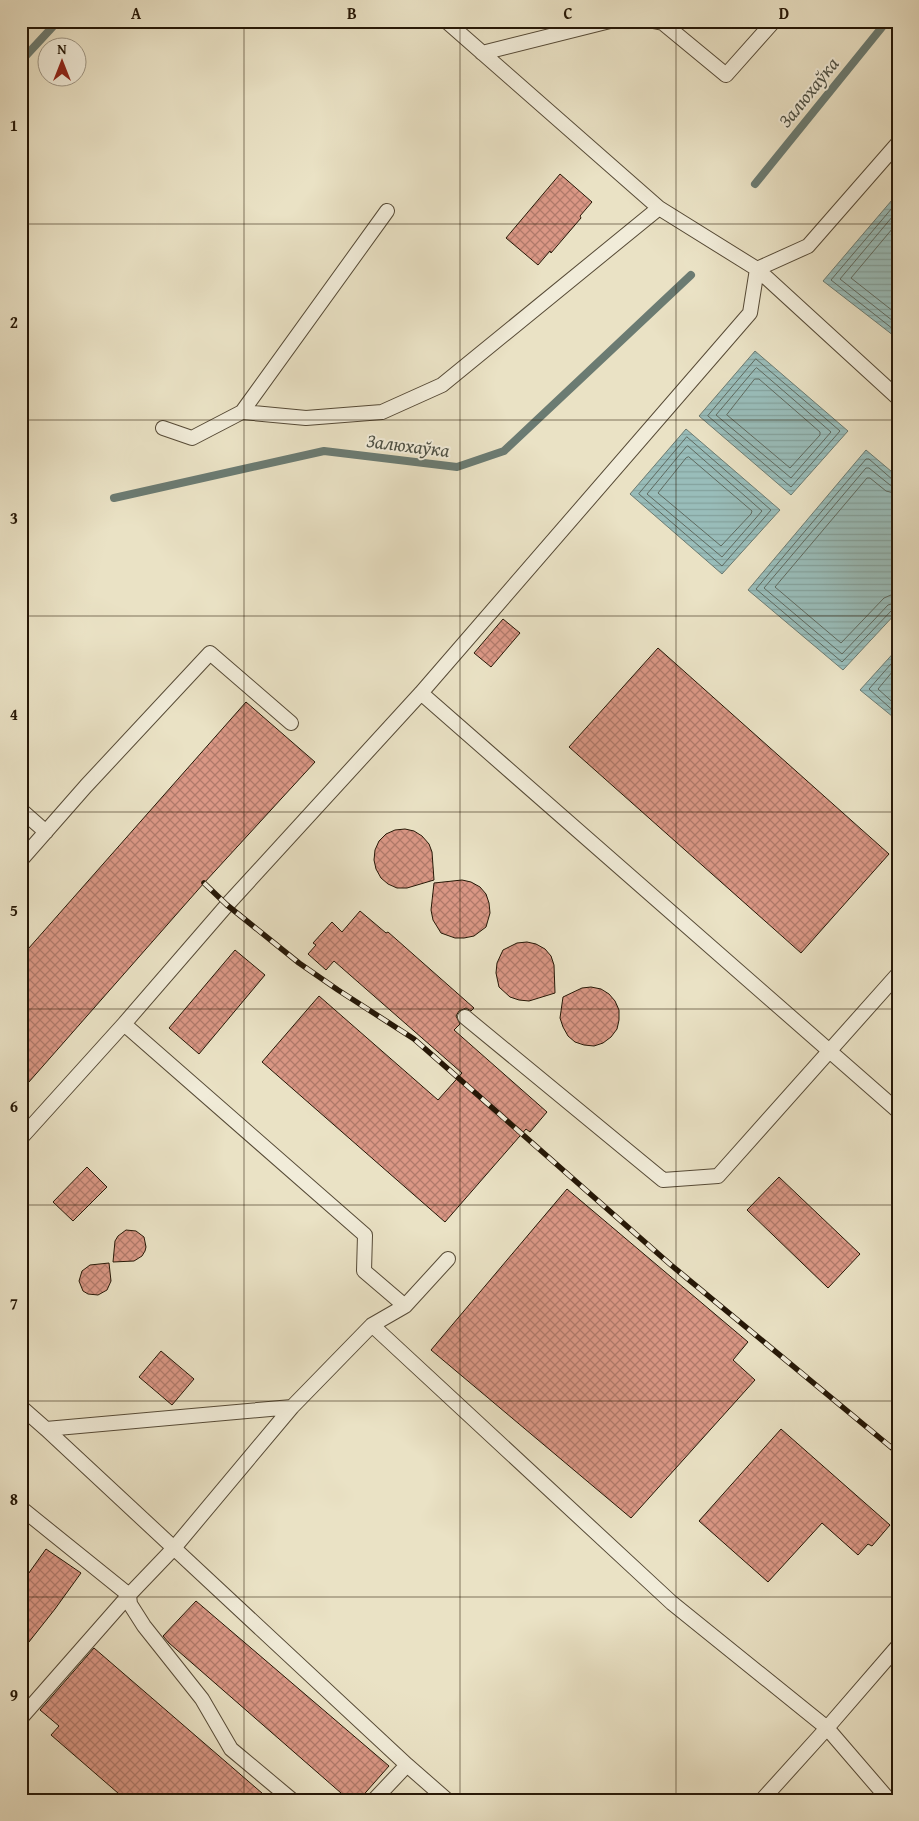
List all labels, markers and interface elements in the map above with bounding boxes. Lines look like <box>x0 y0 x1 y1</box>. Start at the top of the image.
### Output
text: A <box>131 1 142 25</box>
text: B <box>347 1 357 25</box>
text: C <box>563 1 573 25</box>
text: D <box>779 1 789 25</box>
north arrow <box>38 38 88 88</box>
text: N <box>57 39 67 59</box>
water label: Залюхаўка <box>771 51 845 133</box>
text: 1 <box>10 113 18 137</box>
text: 2 <box>10 310 18 334</box>
water label: Залюхаўка <box>365 426 451 464</box>
text: 3 <box>10 506 18 530</box>
text: 4 <box>10 702 18 726</box>
text: 5 <box>10 898 18 922</box>
text: 6 <box>10 1094 18 1118</box>
text: 7 <box>10 1291 18 1315</box>
text: 8 <box>10 1487 18 1511</box>
text: 9 <box>10 1683 18 1707</box>

